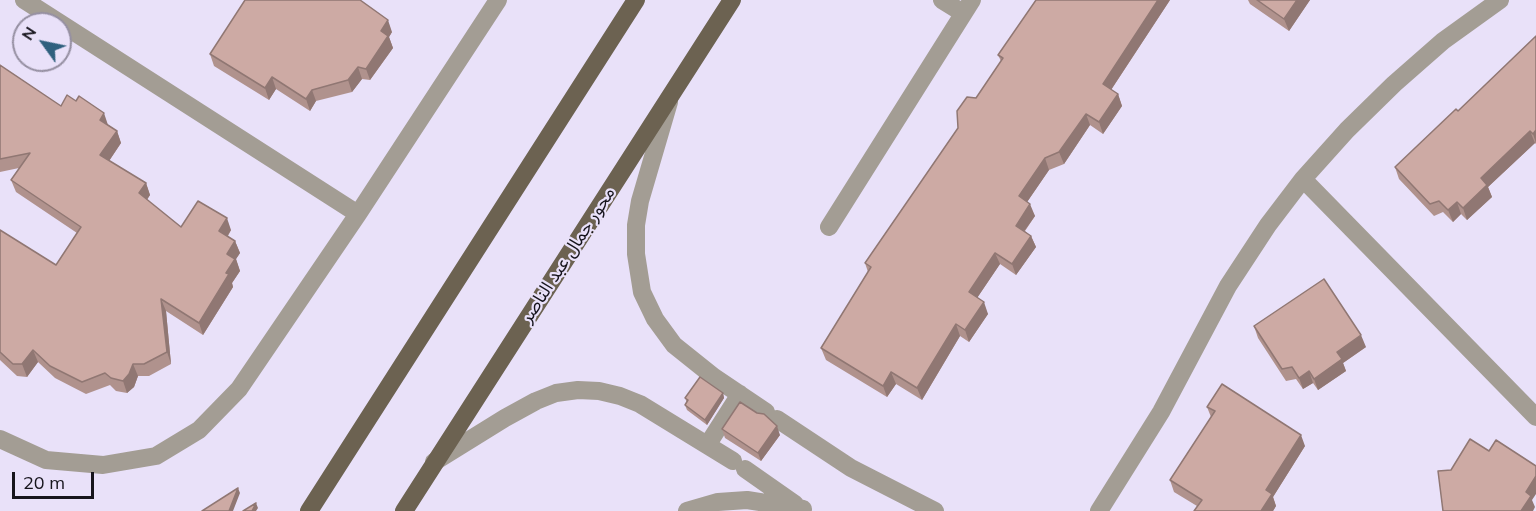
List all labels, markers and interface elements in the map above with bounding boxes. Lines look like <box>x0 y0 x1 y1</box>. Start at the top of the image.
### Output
north arrow <box>12 12 72 72</box>
text: N <box>17 23 40 44</box>
street label: محور جمال عبد الناصر <box>516 183 620 327</box>
scale bar <box>15 460 98 498</box>
text: 20 m <box>23 471 65 494</box>

